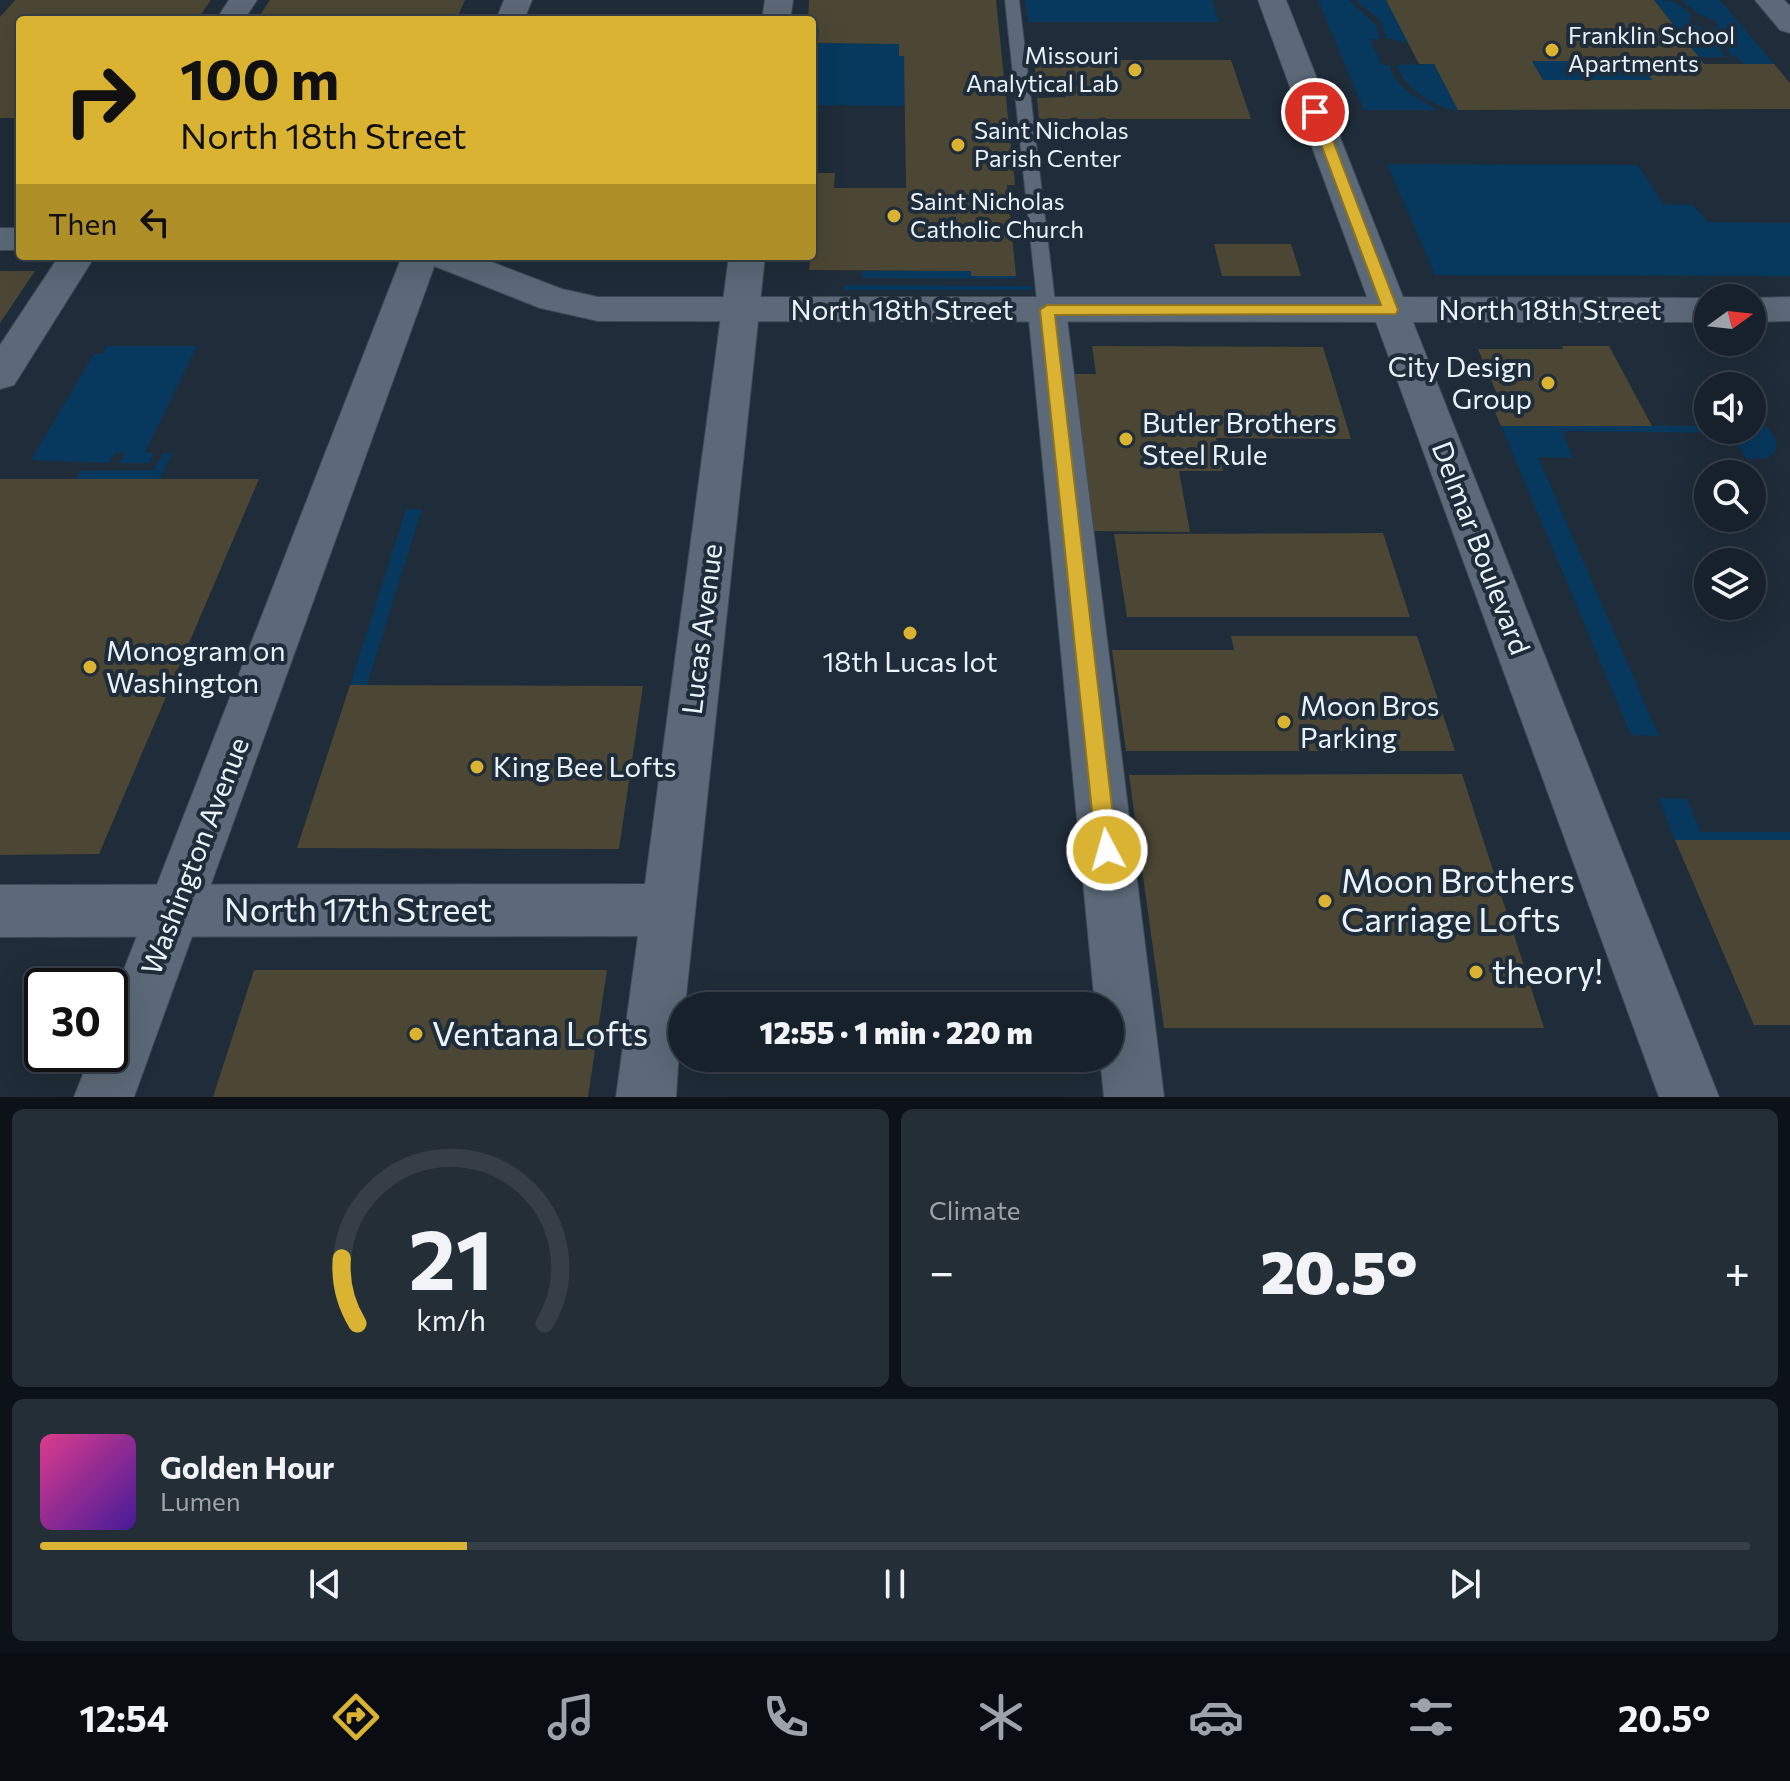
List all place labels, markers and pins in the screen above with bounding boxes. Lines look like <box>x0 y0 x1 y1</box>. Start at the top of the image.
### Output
place label: Franklin School Apartments <box>1568 20 1735 77</box>
place label: Missouri Analytical Lab <box>966 40 1119 97</box>
marker: Franklin School Apartments <box>1543 41 1561 59</box>
marker: Missouri Analytical Lab <box>1126 61 1144 79</box>
pin <box>1281 78 1349 146</box>
place label: Saint Nicholas Parish Center <box>974 115 1129 172</box>
marker: Saint Nicholas Parish Center <box>949 136 967 154</box>
place label: Saint Nicholas Catholic Church <box>910 186 1084 243</box>
marker: Saint Nicholas Catholic Church <box>885 207 903 225</box>
place label: City Design Group <box>1388 349 1532 415</box>
marker: City Design Group <box>1539 374 1557 392</box>
place label: Butler Brothers Steel Rule <box>1142 405 1337 471</box>
marker: Butler Brothers Steel Rule <box>1117 430 1135 448</box>
marker: 18th Lucas lot <box>901 624 919 642</box>
place label: Monogram on Washington <box>106 633 286 699</box>
place label: 18th Lucas lot <box>822 644 998 678</box>
marker: Monogram on Washington <box>81 658 99 676</box>
place label: Moon Bros Parking <box>1300 688 1440 754</box>
marker: Moon Bros Parking <box>1275 713 1293 731</box>
place label: King Bee Lofts <box>493 749 676 783</box>
marker: King Bee Lofts <box>468 758 486 776</box>
place label: Moon Brothers Carriage Lofts <box>1341 858 1575 939</box>
marker: Moon Brothers Carriage Lofts <box>1316 892 1334 910</box>
place label: theory! <box>1492 949 1603 991</box>
marker: theory! <box>1467 963 1485 981</box>
place label: Ventana Lofts <box>432 1011 648 1053</box>
marker: Ventana Lofts <box>407 1025 425 1043</box>

